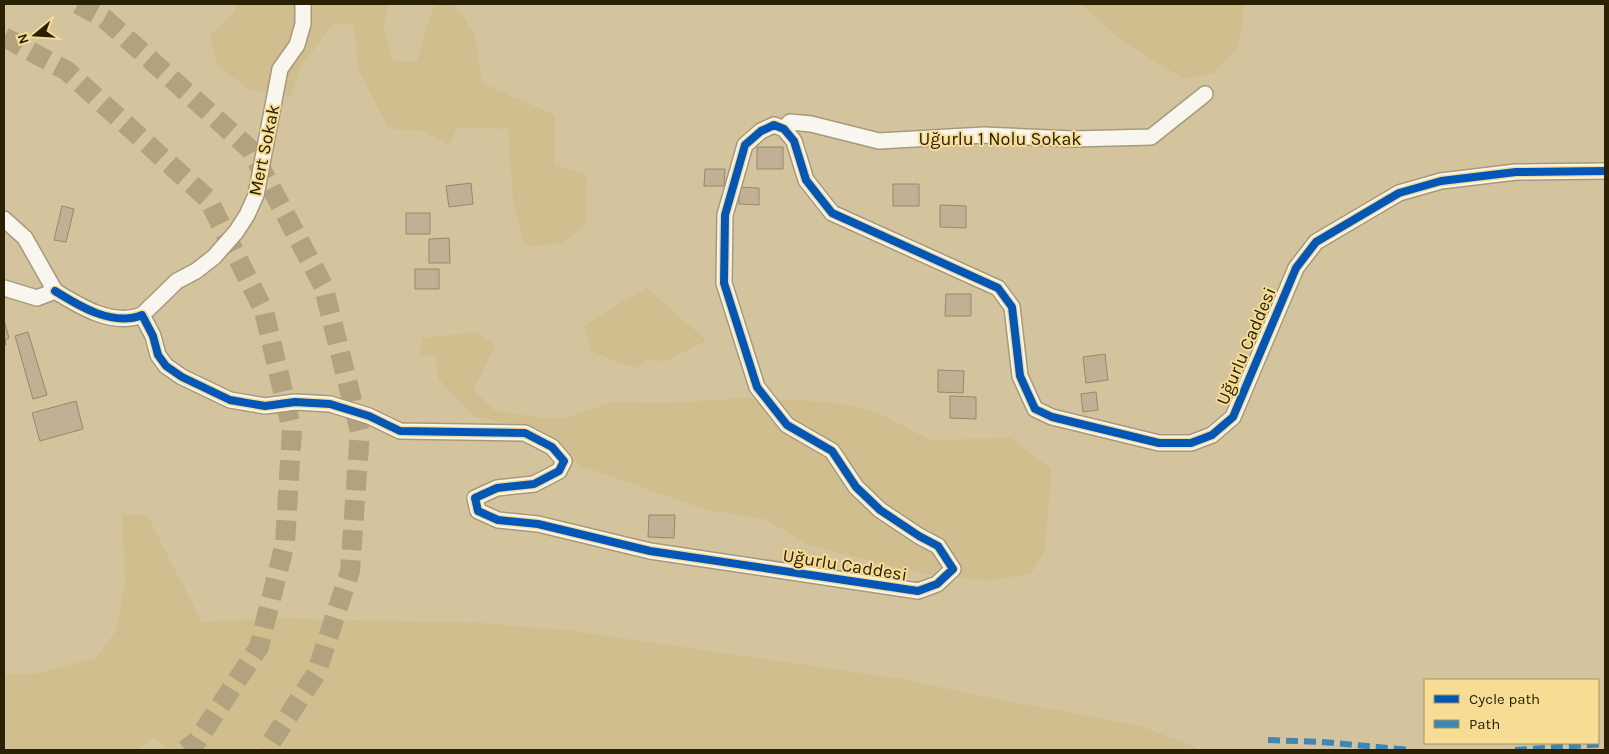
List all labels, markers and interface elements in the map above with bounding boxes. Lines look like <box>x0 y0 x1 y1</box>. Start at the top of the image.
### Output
north arrow <box>10 10 60 60</box>
text: N <box>13 31 33 46</box>
street label: Mert Sokak <box>244 102 284 198</box>
street label: Uğurlu 1 Nolu Sokak <box>918 128 1082 150</box>
street label: Uğurlu Caddesi <box>1211 284 1281 408</box>
street label: Uğurlu Caddesi <box>781 544 909 586</box>
legend <box>1424 679 1599 744</box>
text: Cycle path <box>1469 690 1540 708</box>
text: Path <box>1469 715 1500 733</box>

